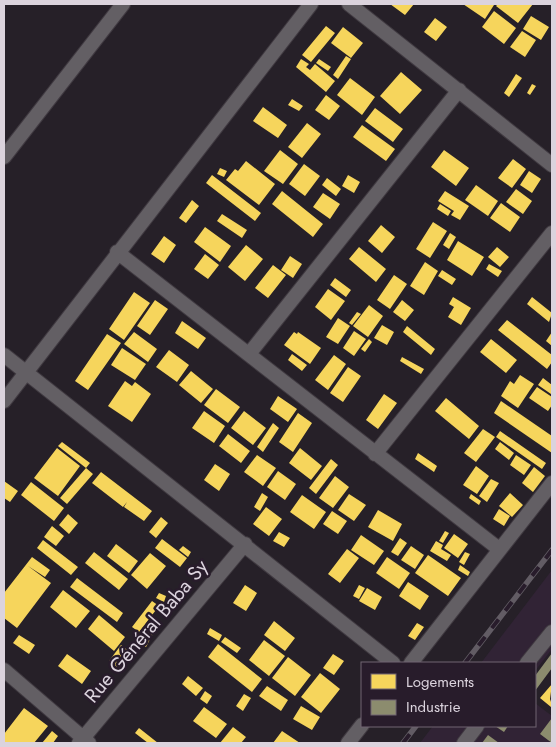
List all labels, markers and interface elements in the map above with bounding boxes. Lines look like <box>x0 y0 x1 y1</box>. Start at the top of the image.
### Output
street label: Rue Général Baba Sy <box>78 553 215 709</box>
legend <box>361 662 536 727</box>
text: Logements <box>406 671 474 693</box>
text: Industrie <box>406 696 461 718</box>

